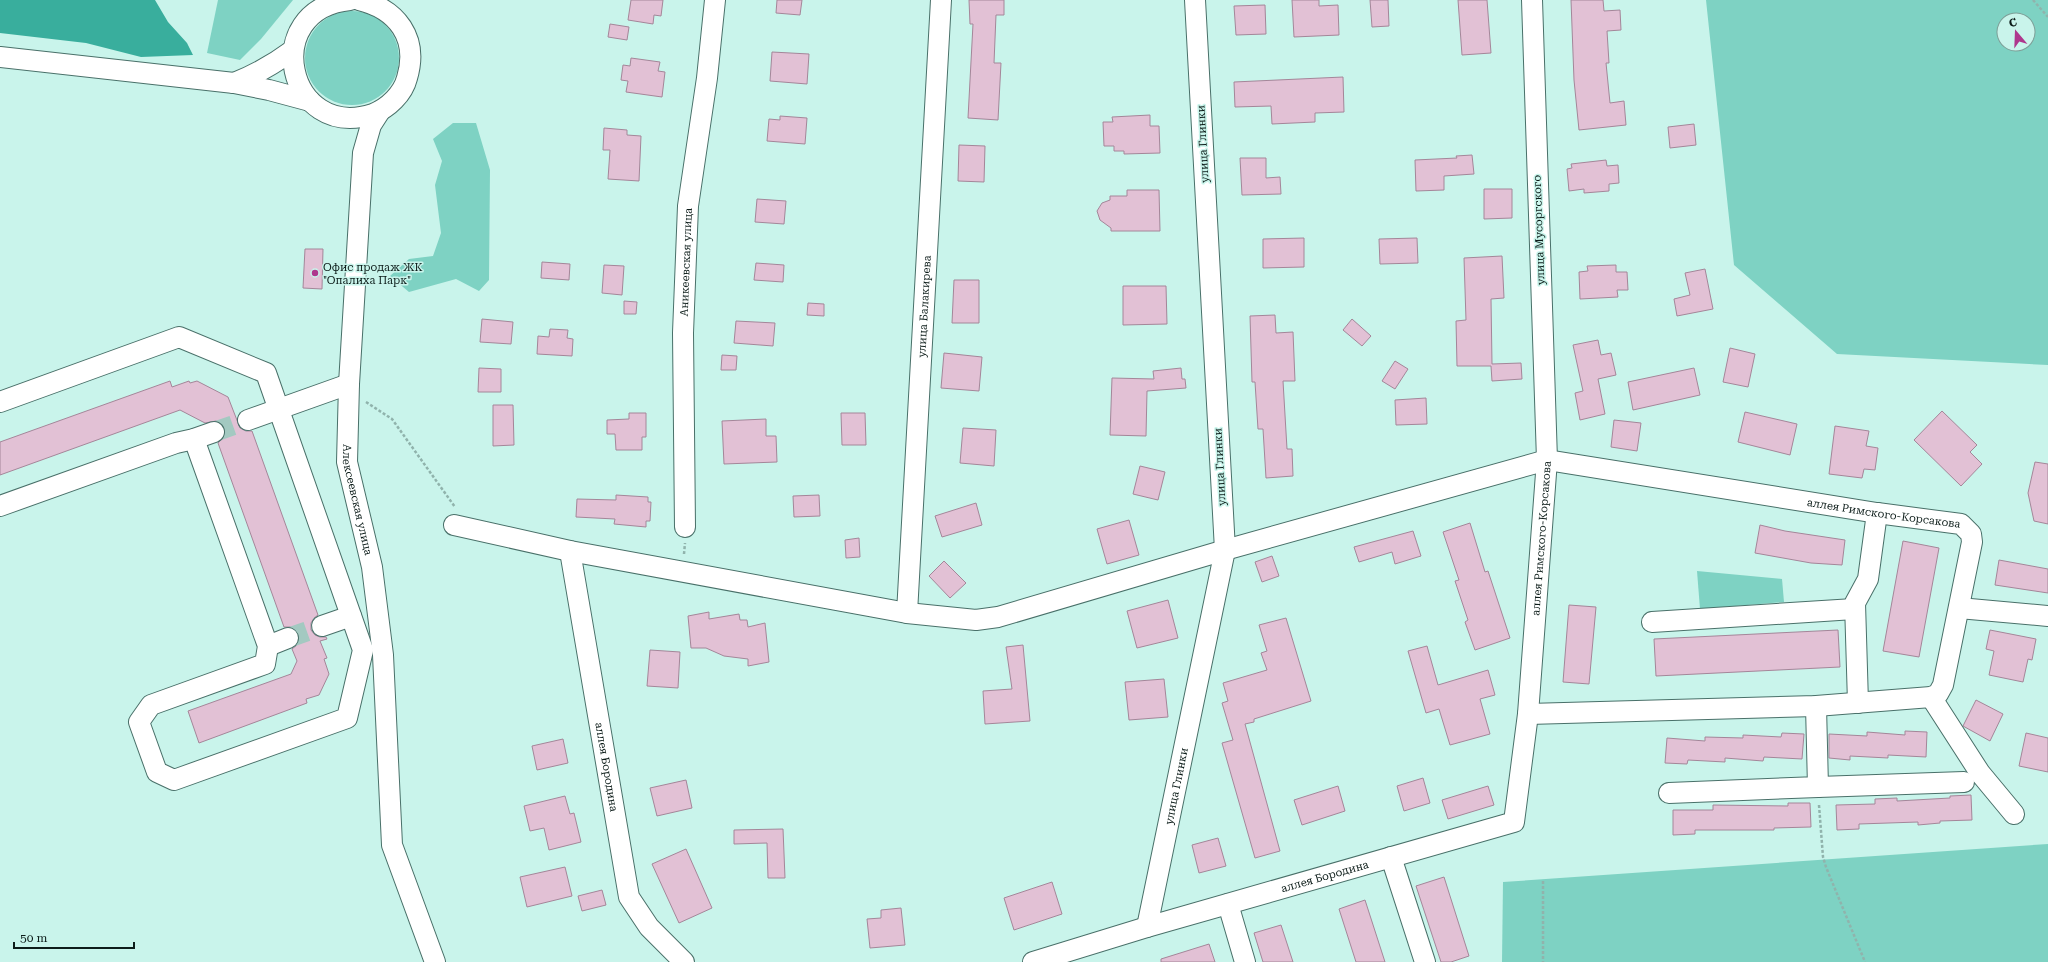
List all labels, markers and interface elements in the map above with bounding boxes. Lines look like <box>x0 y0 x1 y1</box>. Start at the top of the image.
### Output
north arrow <box>1996 12 2036 52</box>
text: С <box>2007 16 2019 30</box>
street label: улица Глинки <box>1194 105 1212 183</box>
street label: улица Мусоргского <box>1531 174 1547 285</box>
street label: Аникеевская улица <box>677 207 694 317</box>
street label: улица Балакирева <box>915 255 933 358</box>
place label: Офис продаж ЖК "Опалиха Парк" <box>323 261 422 287</box>
marker: Офис продаж ЖК "Опалиха Парк" <box>310 268 320 278</box>
street label: улица Глинки <box>1211 428 1229 506</box>
street label: Алексеевская улица <box>340 444 375 556</box>
street label: аллея Римского-Корсакова <box>1529 461 1553 616</box>
street label: аллея Римского-Корсакова <box>1806 495 1961 530</box>
street label: аллея Бородина <box>593 721 621 813</box>
street label: улица Глинки <box>1162 746 1190 826</box>
street label: аллея Бородина <box>1279 857 1370 895</box>
scale bar <box>14 924 134 950</box>
text: 50 m <box>20 931 47 945</box>

